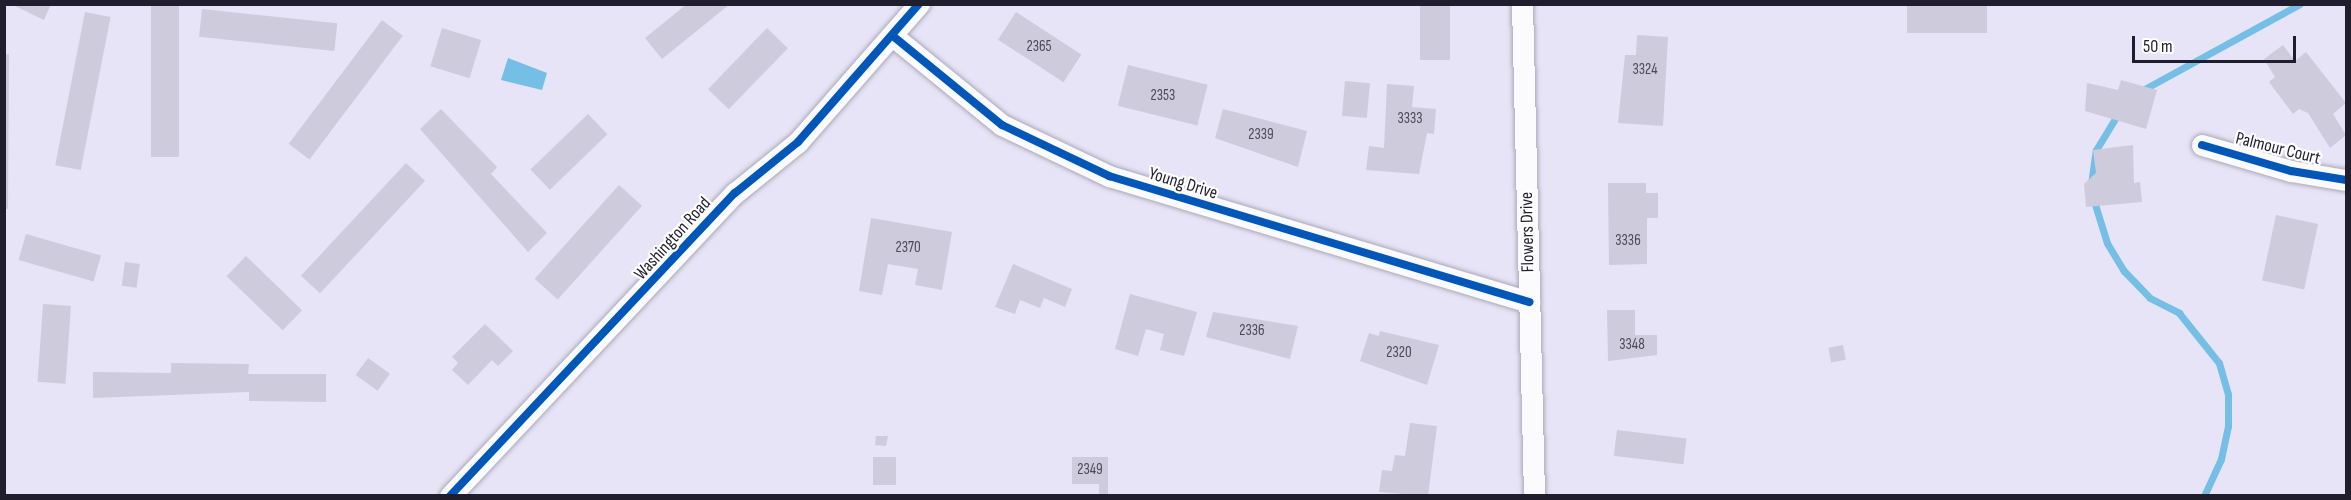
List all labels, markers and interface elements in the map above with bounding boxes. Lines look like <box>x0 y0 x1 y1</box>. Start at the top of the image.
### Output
scale bar <box>2135 24 2298 62</box>
text: 50 m <box>2143 36 2173 57</box>
house number: 2365 <box>1026 38 1052 56</box>
house number: 3324 <box>1633 61 1657 79</box>
house number: 2353 <box>1151 87 1175 105</box>
house number: 3333 <box>1397 110 1423 128</box>
house number: 2339 <box>1248 126 1274 144</box>
street label: Palmour Court <box>2233 128 2323 170</box>
street label: Young Drive <box>1146 163 1220 205</box>
street label: Flowers Drive <box>1516 192 1540 272</box>
street label: Washington Road <box>630 193 716 285</box>
house number: 3336 <box>1615 232 1641 250</box>
house number: 2370 <box>895 239 921 257</box>
house number: 2336 <box>1239 322 1265 340</box>
house number: 3348 <box>1619 336 1645 354</box>
house number: 2320 <box>1386 344 1412 362</box>
house number: 2349 <box>1077 461 1103 479</box>

